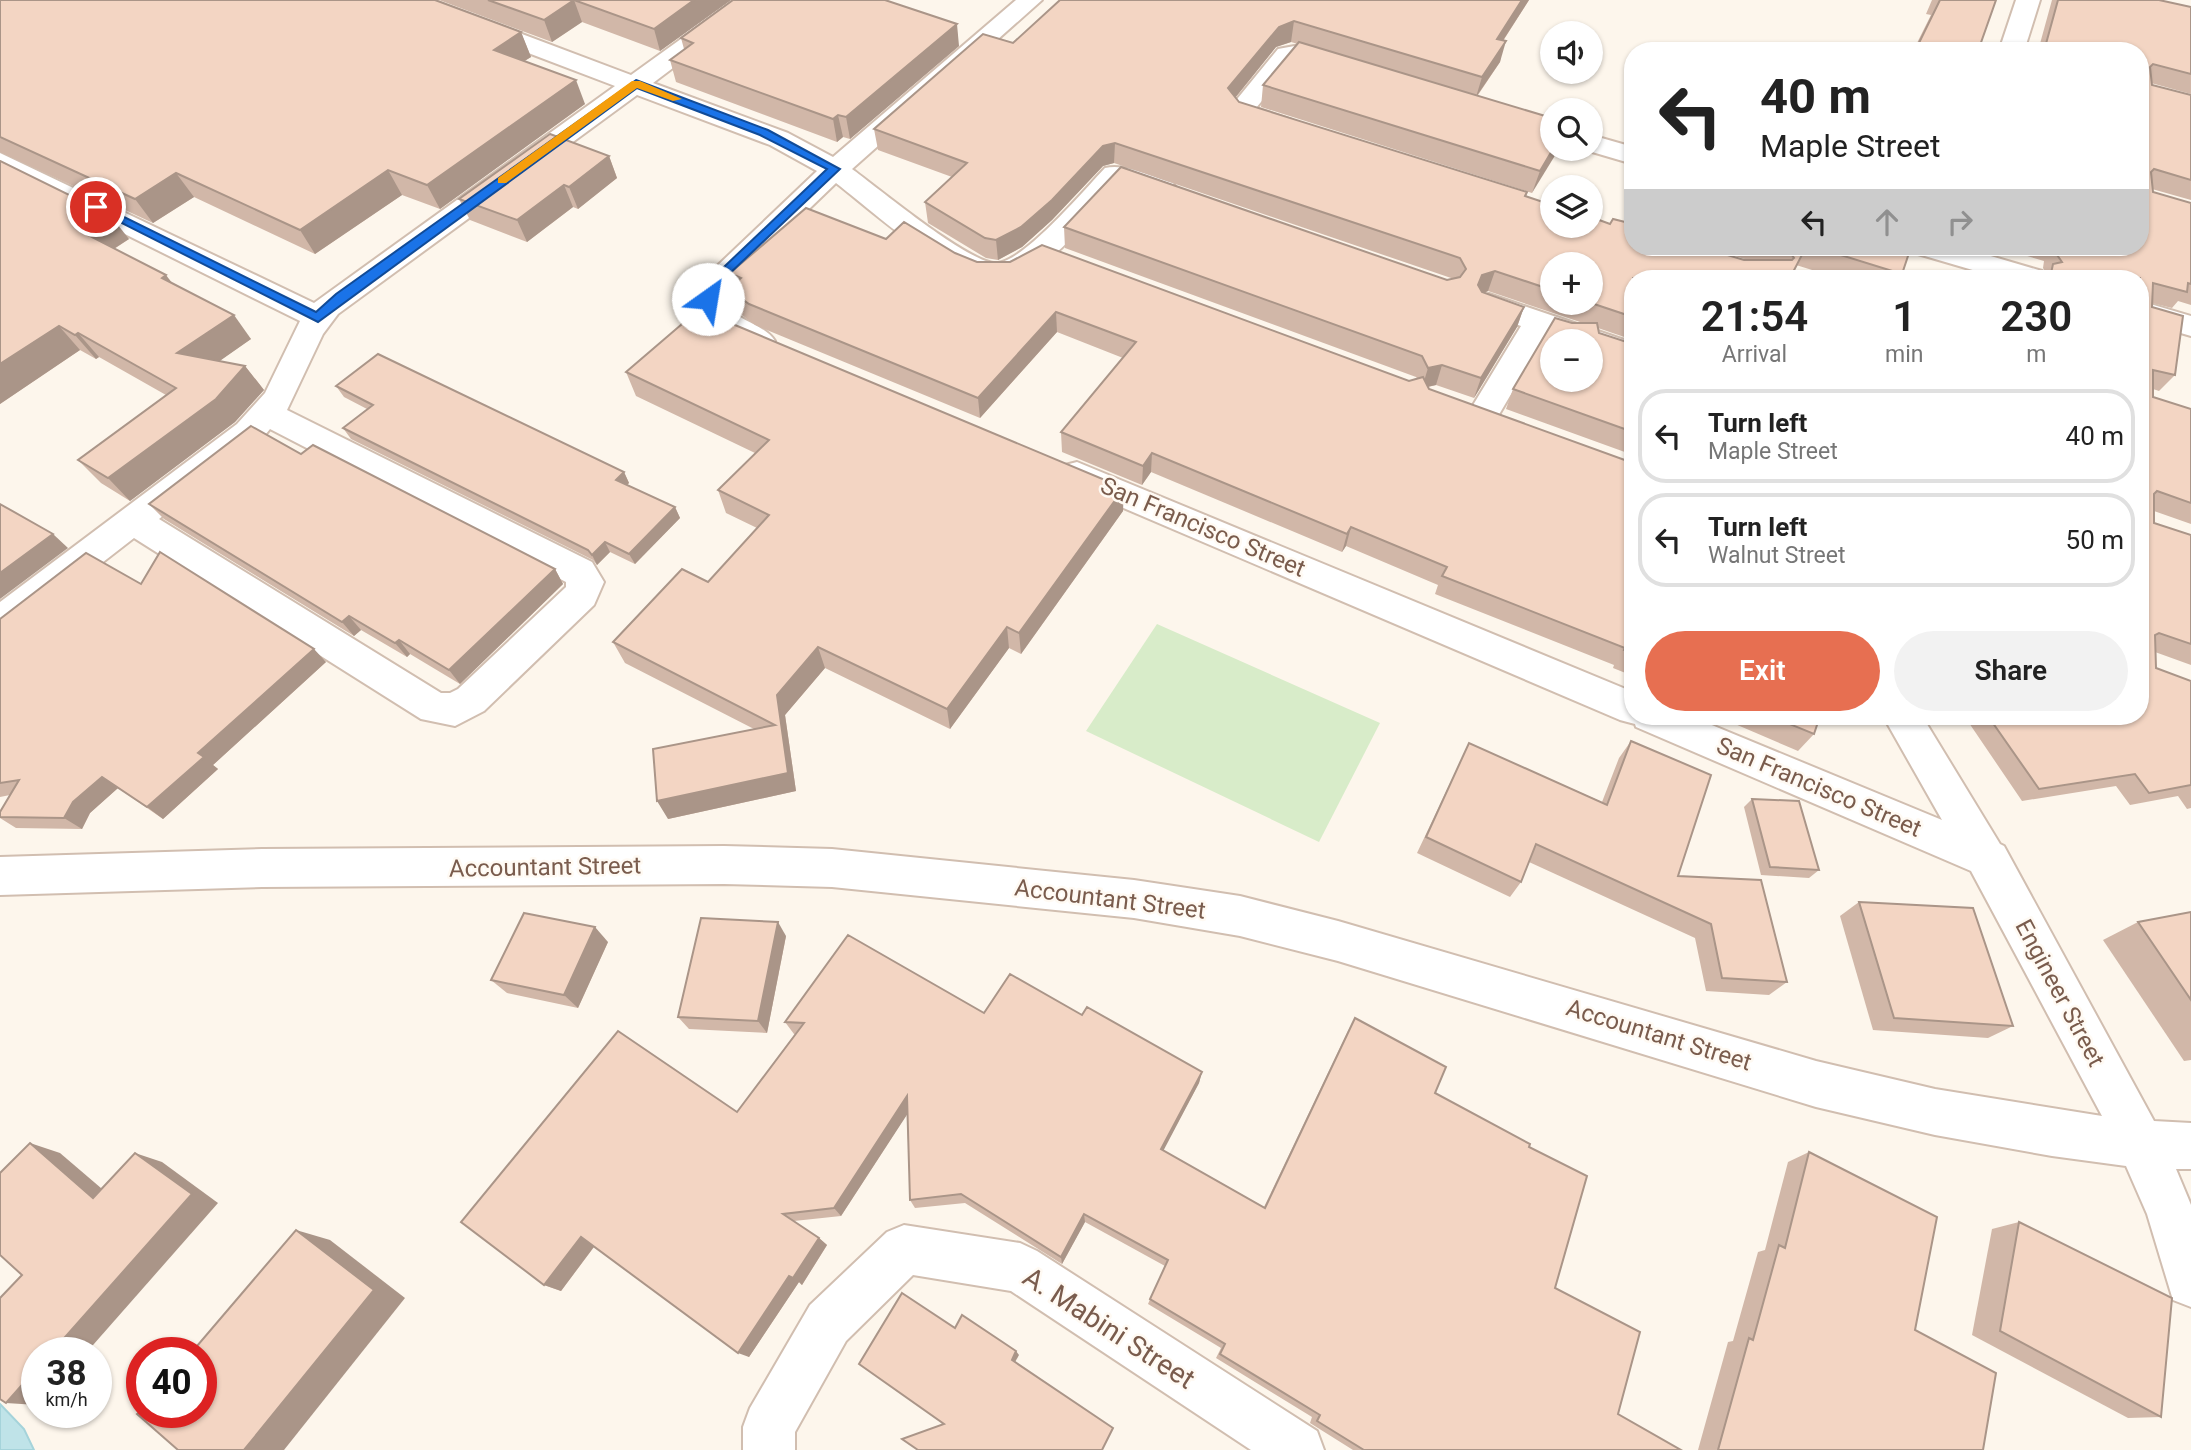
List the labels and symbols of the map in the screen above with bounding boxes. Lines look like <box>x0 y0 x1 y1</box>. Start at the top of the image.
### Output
pin <box>66 177 126 237</box>
position arrow <box>671 262 745 336</box>
street label: San Francisco Street <box>1096 471 1310 583</box>
street label: San Francisco Street <box>1712 731 1926 843</box>
street label: Accountant Street <box>449 851 641 883</box>
street label: Accountant Street <box>1013 873 1207 925</box>
street label: Engineer Street <box>2010 915 2111 1071</box>
street label: Accountant Street <box>1563 994 1755 1077</box>
street label: A. Mabini Street <box>1017 1260 1201 1396</box>
speed limit sign: 40 <box>126 1337 217 1428</box>

